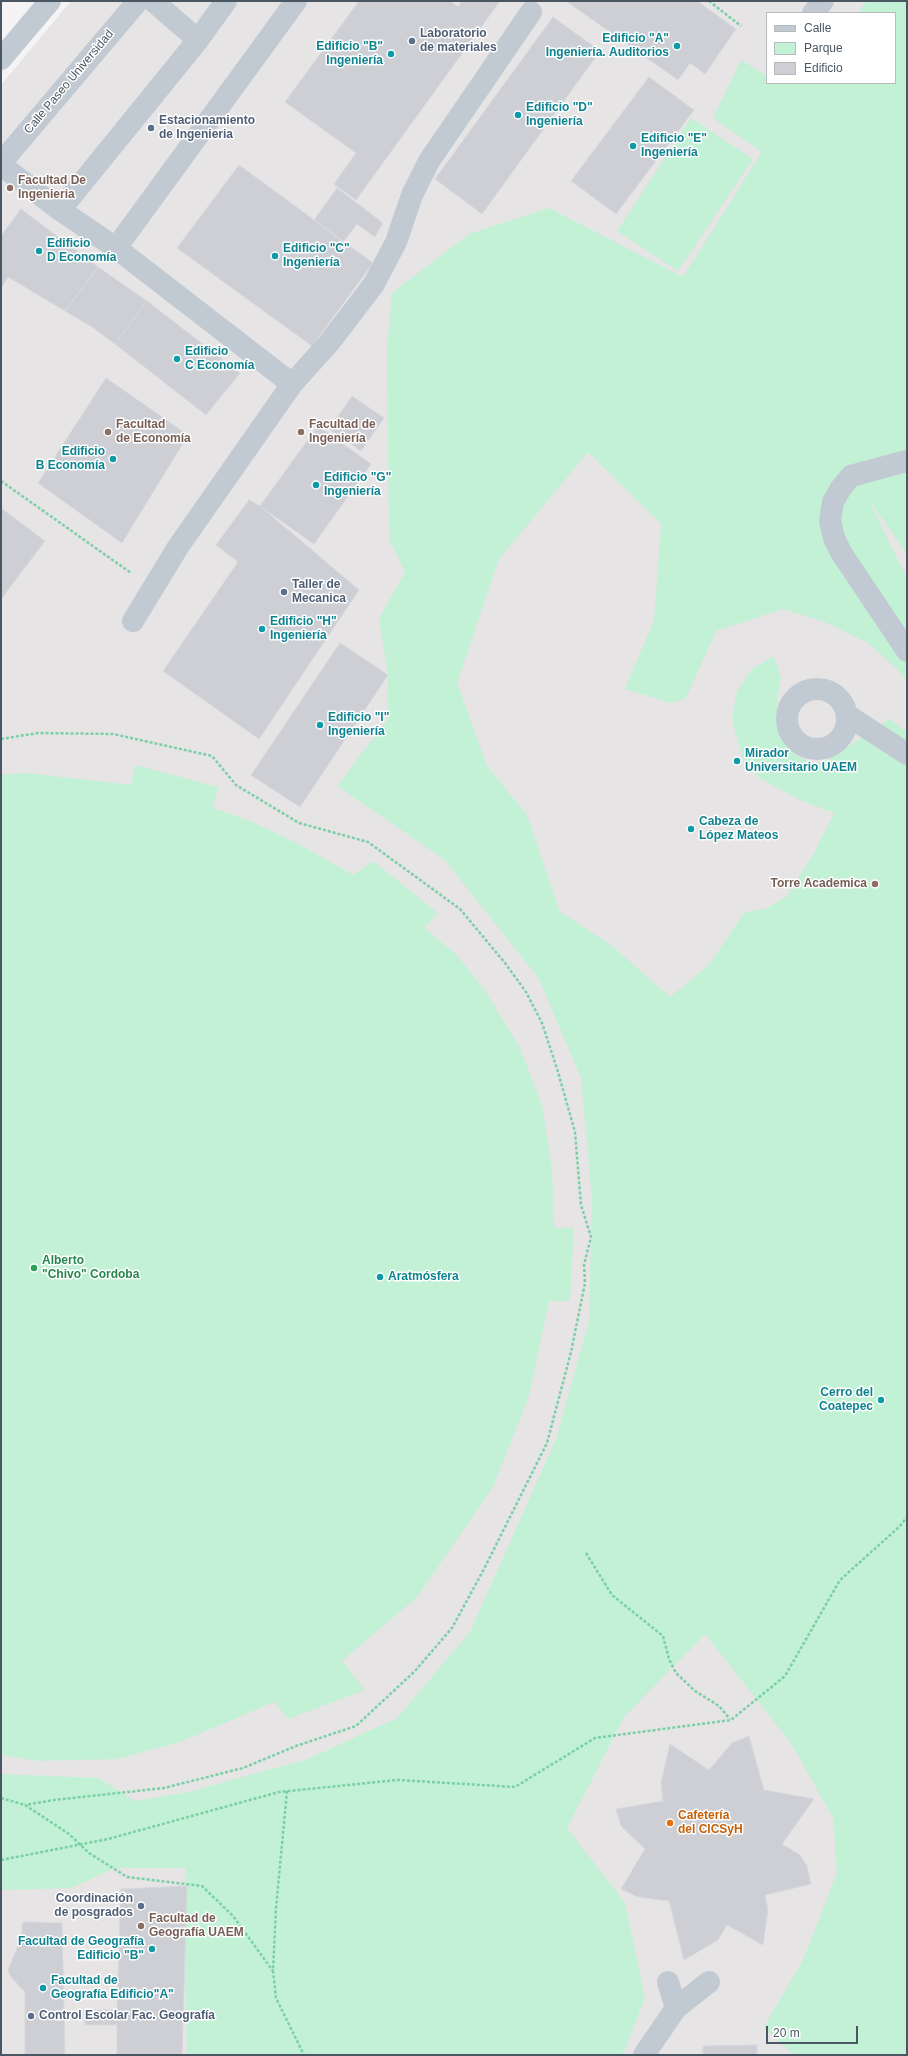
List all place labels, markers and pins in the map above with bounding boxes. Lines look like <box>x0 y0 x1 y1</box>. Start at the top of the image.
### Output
place label: Laboratorio de materiales <box>420 27 497 55</box>
place label: Edificio "A" Ingeniería. Auditorios <box>546 32 669 60</box>
marker: Laboratorio de materiales <box>407 36 417 46</box>
place label: Edificio "B" Ingeniería <box>316 40 383 68</box>
marker: Edificio "A" Ingeniería. Auditorios <box>672 41 682 51</box>
marker: Edificio "B" Ingeniería <box>386 49 396 59</box>
place label: Edificio "D" Ingeniería <box>526 101 593 129</box>
marker: Edificio "D" Ingeniería <box>513 110 523 120</box>
place label: Estacionamiento de Ingenieria <box>159 114 255 142</box>
marker: Estacionamiento de Ingenieria <box>146 123 156 133</box>
place label: Edificio "E" Ingeniería <box>641 132 707 160</box>
marker: Edificio "E" Ingeniería <box>628 141 638 151</box>
place label: Facultad De Ingenieria <box>18 174 86 202</box>
marker: Facultad De Ingenieria <box>5 183 15 193</box>
place label: Edificio D Economía <box>47 237 116 265</box>
place label: Edificio "C" Ingeniería <box>283 242 350 270</box>
marker: Edificio D Economía <box>34 246 44 256</box>
marker: Edificio "C" Ingeniería <box>270 251 280 261</box>
place label: Edificio C Economía <box>185 345 254 373</box>
marker: Edificio C Economía <box>172 354 182 364</box>
place label: Facultad de Economía <box>116 418 191 446</box>
place label: Facultad de Ingeniería <box>309 418 376 446</box>
marker: Facultad de Economía <box>103 427 113 437</box>
marker: Facultad de Ingeniería <box>296 427 306 437</box>
place label: Edificio B Economía <box>36 445 105 473</box>
marker: Edificio B Economía <box>108 454 118 464</box>
place label: Edificio "G" Ingeniería <box>324 471 391 499</box>
marker: Edificio "G" Ingeniería <box>311 480 321 490</box>
place label: Taller de Mecanica <box>292 578 346 606</box>
marker: Taller de Mecanica <box>279 587 289 597</box>
place label: Edificio "H" Ingeniería <box>270 615 337 643</box>
marker: Edificio "H" Ingeniería <box>257 624 267 634</box>
place label: Edificio "I" Ingeniería <box>328 711 389 739</box>
marker: Edificio "I" Ingeniería <box>315 720 325 730</box>
place label: Mirador Universitario UAEM <box>745 747 857 775</box>
marker: Mirador Universitario UAEM <box>732 756 742 766</box>
place label: Cabeza de López Mateos <box>699 815 778 843</box>
marker: Cabeza de López Mateos <box>686 824 696 834</box>
place label: Torre Academica <box>771 877 867 891</box>
marker: Torre Academica <box>870 879 880 889</box>
place label: Alberto "Chivo" Cordoba <box>42 1254 139 1282</box>
marker: Alberto "Chivo" Cordoba <box>29 1263 39 1273</box>
place label: Aratmósfera <box>388 1270 459 1284</box>
marker: Aratmósfera <box>375 1272 385 1282</box>
place label: Cerro del Coatepec <box>819 1386 873 1414</box>
marker: Cerro del Coatepec <box>876 1395 886 1405</box>
place label: Cafetería del CICSyH <box>678 1809 743 1837</box>
marker: Cafetería del CICSyH <box>665 1818 675 1828</box>
place label: Coordinación de posgrados <box>54 1892 133 1920</box>
marker: Coordinación de posgrados <box>136 1901 146 1911</box>
place label: Facultad de Geografía UAEM <box>149 1912 244 1940</box>
marker: Facultad de Geografía UAEM <box>136 1921 146 1931</box>
place label: Facultad de Geografía Edificio "B" <box>18 1935 144 1963</box>
marker: Facultad de Geografía Edificio "B" <box>147 1944 157 1954</box>
place label: Facultad de Geografía Edificio"A" <box>51 1974 174 2002</box>
marker: Facultad de Geografía Edificio"A" <box>38 1983 48 1993</box>
place label: Control Escolar Fac. Geografía <box>39 2009 215 2023</box>
marker: Control Escolar Fac. Geografía <box>26 2011 36 2021</box>

